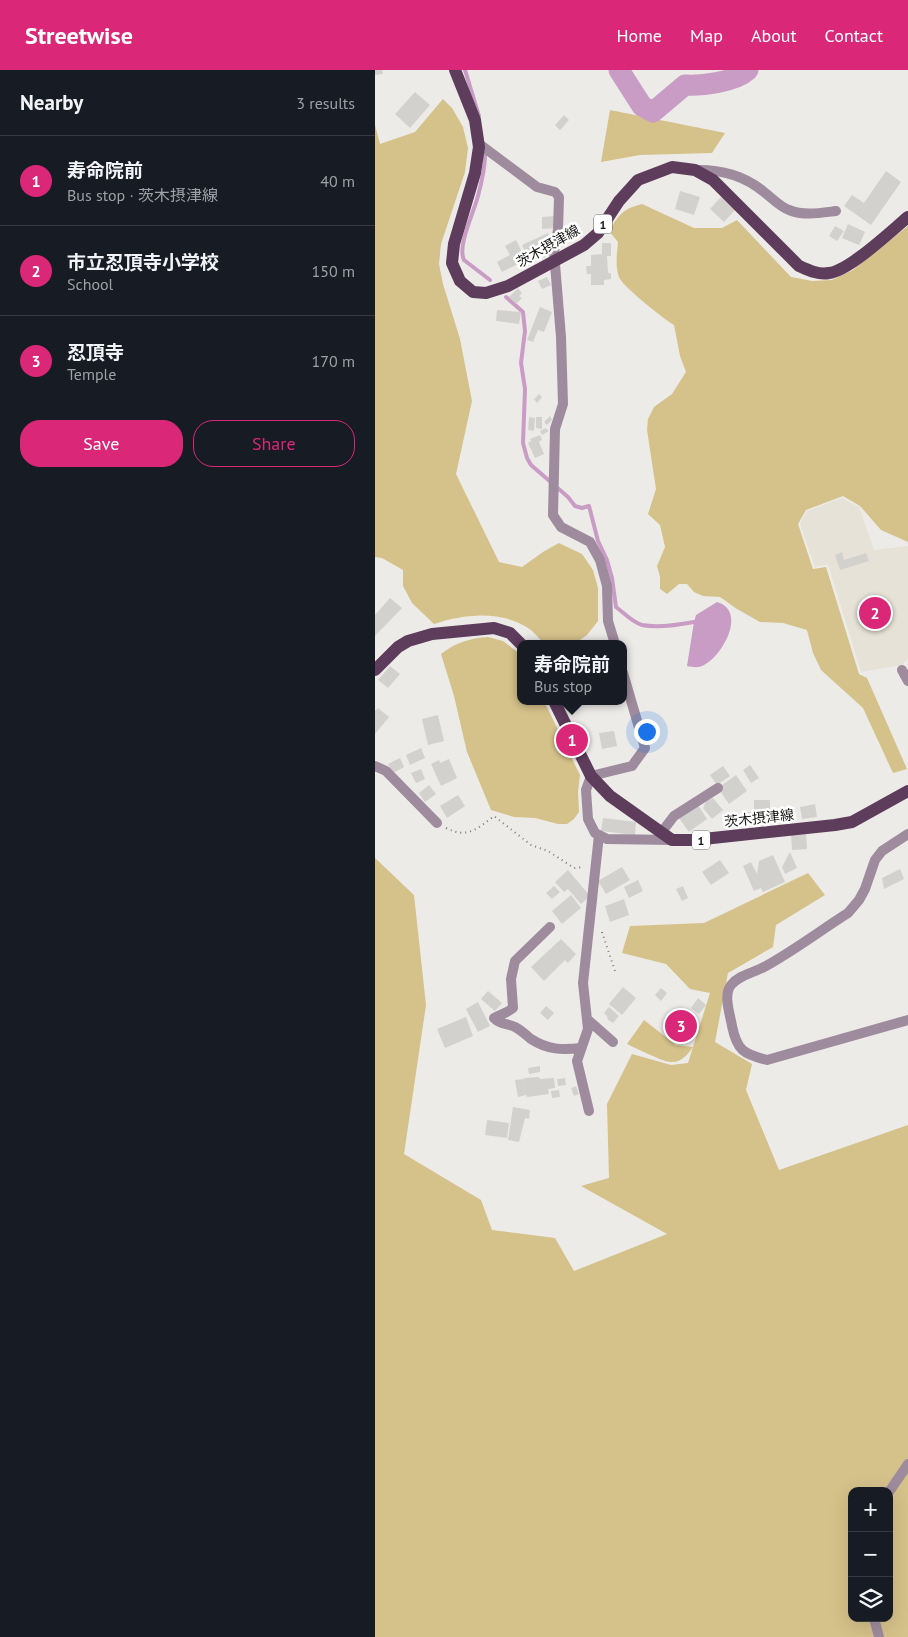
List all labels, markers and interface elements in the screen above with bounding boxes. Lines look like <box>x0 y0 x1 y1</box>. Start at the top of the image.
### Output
text: Streetwise <box>25 20 133 51</box>
text: Home <box>616 24 662 47</box>
text: Map <box>690 24 723 47</box>
text: About <box>751 24 797 47</box>
text: Contact <box>825 24 883 47</box>
text: Nearby <box>20 89 83 116</box>
text: 3 results <box>296 93 355 113</box>
text: 寿命院前 <box>67 158 143 182</box>
text: 1 <box>31 171 41 191</box>
text: 40 m <box>320 171 355 191</box>
text: Bus stop · 茨木摂津線 <box>67 185 218 205</box>
road number: 1 <box>594 214 612 234</box>
street label: 茨木摂津線 <box>513 221 583 271</box>
text: 市立忍頂寺小学校 <box>67 250 219 274</box>
text: 2 <box>31 261 41 281</box>
text: 150 m <box>312 261 355 281</box>
text: School <box>67 274 113 294</box>
text: 忍頂寺 <box>67 340 124 364</box>
text: 3 <box>31 351 41 371</box>
text: 170 m <box>312 351 355 371</box>
text: Temple <box>67 364 116 384</box>
button: Save <box>20 420 183 467</box>
button: Share <box>193 420 355 467</box>
pin: 2 <box>859 594 891 632</box>
popup <box>517 640 627 705</box>
text: 寿命院前 <box>534 652 610 676</box>
text: Bus stop <box>534 676 592 696</box>
your location <box>634 719 660 745</box>
pin: 1 <box>556 721 588 759</box>
street label: 茨木摂津線 <box>723 805 795 831</box>
road number: 1 <box>692 830 710 850</box>
pin: 3 <box>665 1007 697 1045</box>
map controls <box>848 1487 893 1622</box>
button: + <box>848 1487 893 1532</box>
button: − <box>848 1532 893 1577</box>
button: layers <box>848 1577 893 1622</box>

